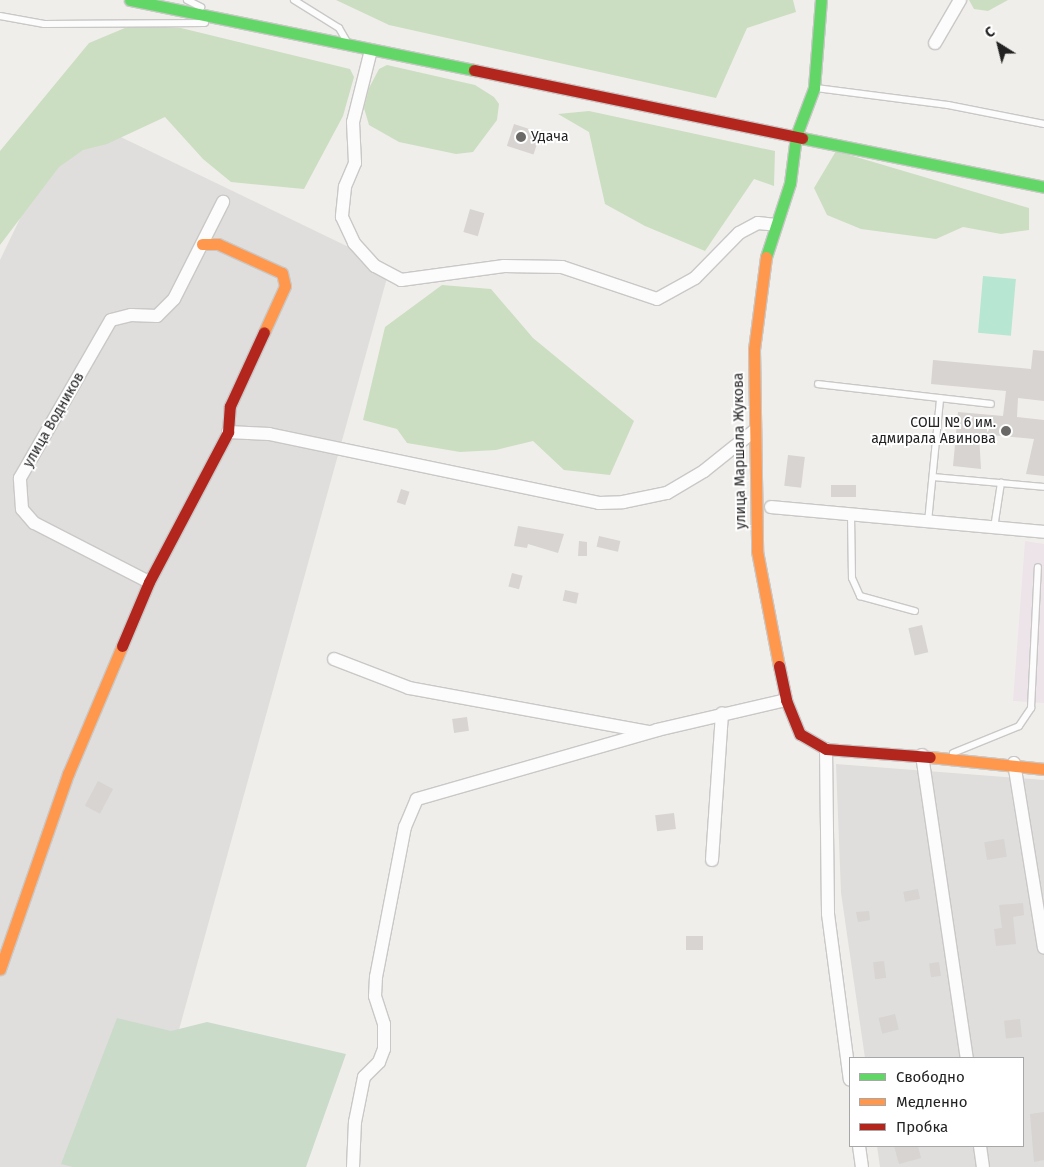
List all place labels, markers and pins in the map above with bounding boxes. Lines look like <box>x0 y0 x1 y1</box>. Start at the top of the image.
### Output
place label: Удача <box>531 129 569 145</box>
marker: Удача <box>515 131 527 143</box>
place label: СОШ № 6 им. адмирала Авинова <box>871 415 996 448</box>
marker: СОШ № 6 им. адмирала Авинова <box>1000 425 1012 437</box>

